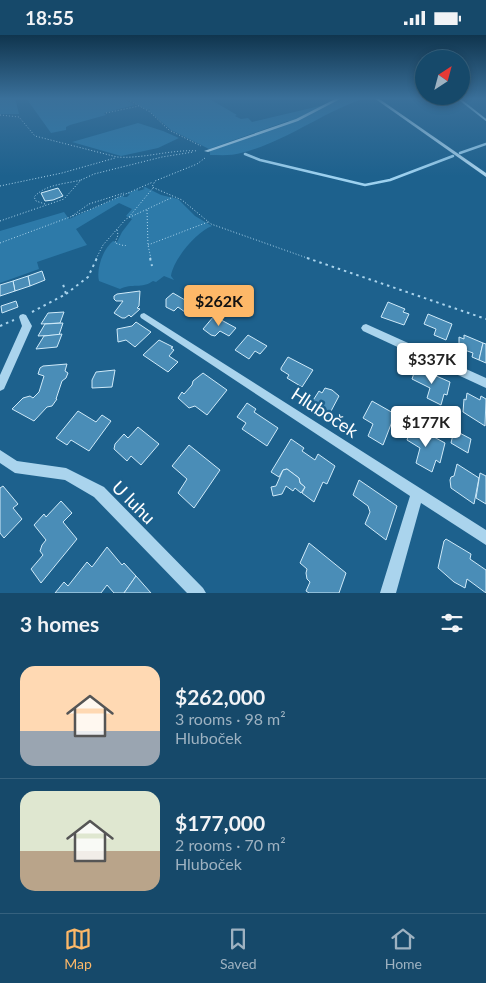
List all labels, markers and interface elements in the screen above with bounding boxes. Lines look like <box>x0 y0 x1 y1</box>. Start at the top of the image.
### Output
text: 18:55 <box>25 6 74 29</box>
north arrow <box>415 50 470 105</box>
map controls <box>415 50 470 105</box>
pin: $262K <box>184 285 254 327</box>
text: $262K <box>195 291 243 310</box>
pin: $337K <box>397 343 467 385</box>
text: $337K <box>408 349 456 368</box>
street label: Hluboček <box>287 382 363 442</box>
pin: $177K <box>391 405 461 448</box>
text: $177K <box>402 412 450 431</box>
street label: U luhu <box>108 476 160 528</box>
icon: filters <box>438 609 466 637</box>
text: 3 homes <box>20 611 99 636</box>
text: $262,000 <box>175 684 265 709</box>
icon: home <box>60 686 120 746</box>
text: 3 rooms · 98 m² <box>175 709 286 728</box>
text: Hluboček <box>175 728 242 747</box>
text: $177,000 <box>175 810 265 835</box>
icon: home <box>60 811 120 871</box>
text: 2 rooms · 70 m² <box>175 835 286 854</box>
text: Hluboček <box>175 854 242 873</box>
tab: Map <box>64 925 92 972</box>
tab: Saved <box>220 925 257 972</box>
tab: Home <box>385 925 422 972</box>

